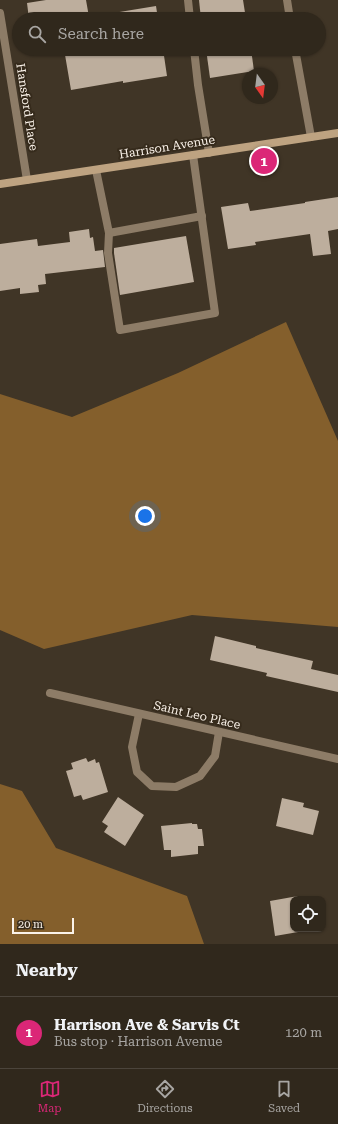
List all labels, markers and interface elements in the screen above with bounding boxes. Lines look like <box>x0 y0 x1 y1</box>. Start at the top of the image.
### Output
search box <box>12 12 326 56</box>
icon: search <box>26 23 48 45</box>
text: Search here <box>58 25 144 43</box>
street label: Hansford Place <box>13 62 41 152</box>
north arrow <box>242 68 278 104</box>
street label: Harrison Avenue <box>118 132 216 161</box>
pin: 1 <box>251 146 277 176</box>
your location <box>135 506 155 526</box>
street label: Saint Leo Place <box>152 698 242 732</box>
map controls <box>290 896 326 932</box>
button: locate <box>290 896 326 932</box>
scale bar <box>12 916 74 935</box>
text: 20 m <box>18 918 43 931</box>
text: Nearby <box>16 960 78 980</box>
text: Harrison Ave & Sarvis Ct <box>54 1016 240 1034</box>
text: 1 <box>25 1025 33 1040</box>
text: 120 m <box>285 1025 322 1040</box>
text: Bus stop · Harrison Avenue <box>54 1034 222 1049</box>
tab: Map <box>38 1078 61 1115</box>
tab: Directions <box>137 1078 192 1115</box>
tab: Saved <box>268 1078 300 1115</box>

